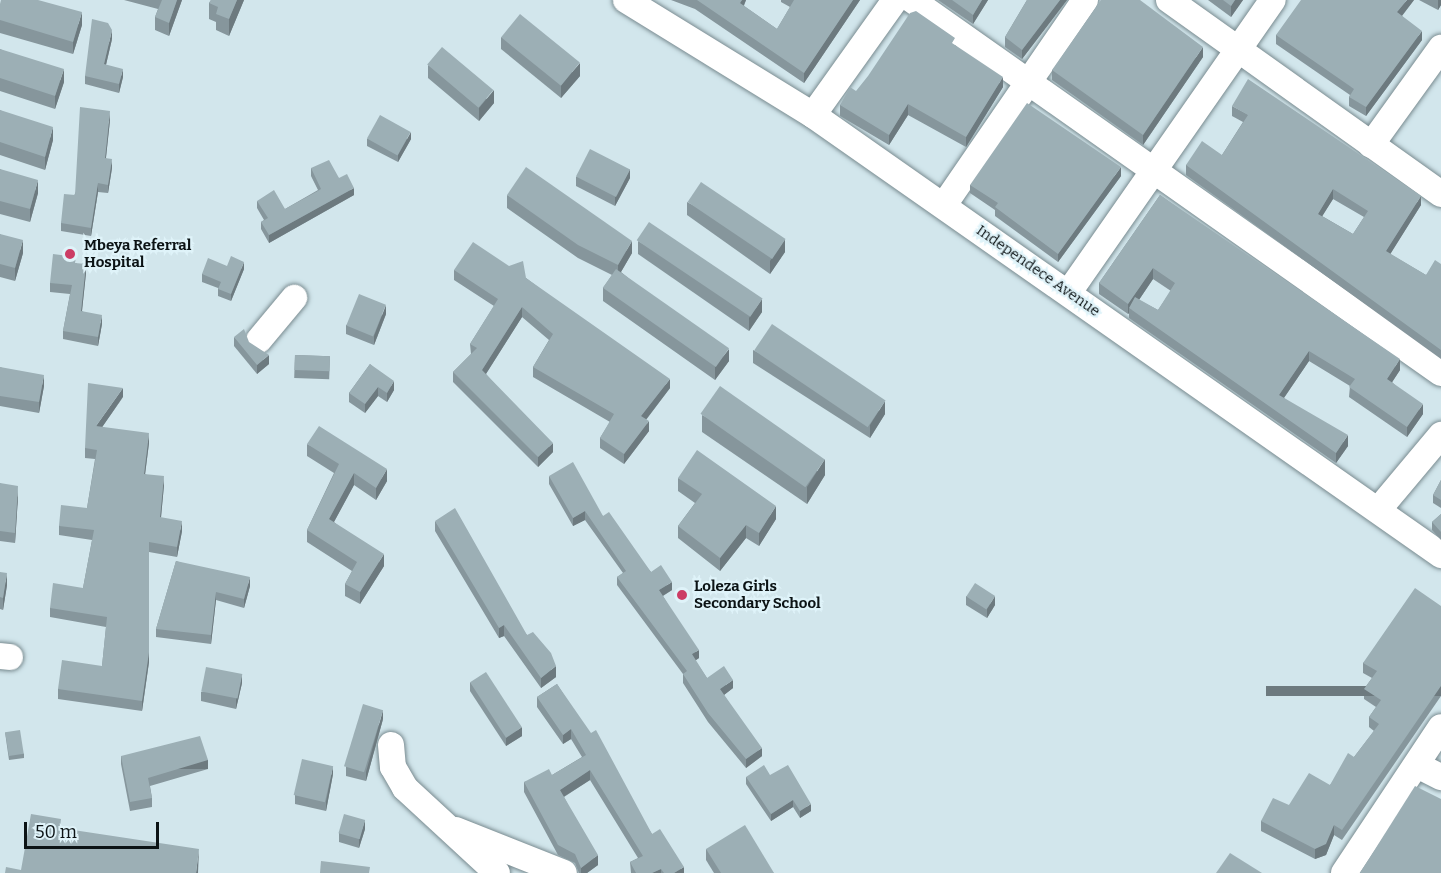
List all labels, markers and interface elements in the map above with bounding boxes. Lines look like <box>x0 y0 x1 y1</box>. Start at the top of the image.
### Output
street label: Independece Avenue <box>973 221 1103 321</box>
place label: Mbeya Referral Hospital <box>84 236 191 271</box>
marker: Mbeya Referral Hospital <box>61 245 79 263</box>
place label: Loleza Girls Secondary School <box>694 577 821 612</box>
marker: Loleza Girls Secondary School <box>675 588 689 602</box>
scale bar <box>27 810 162 848</box>
text: 50 m <box>35 821 77 843</box>

